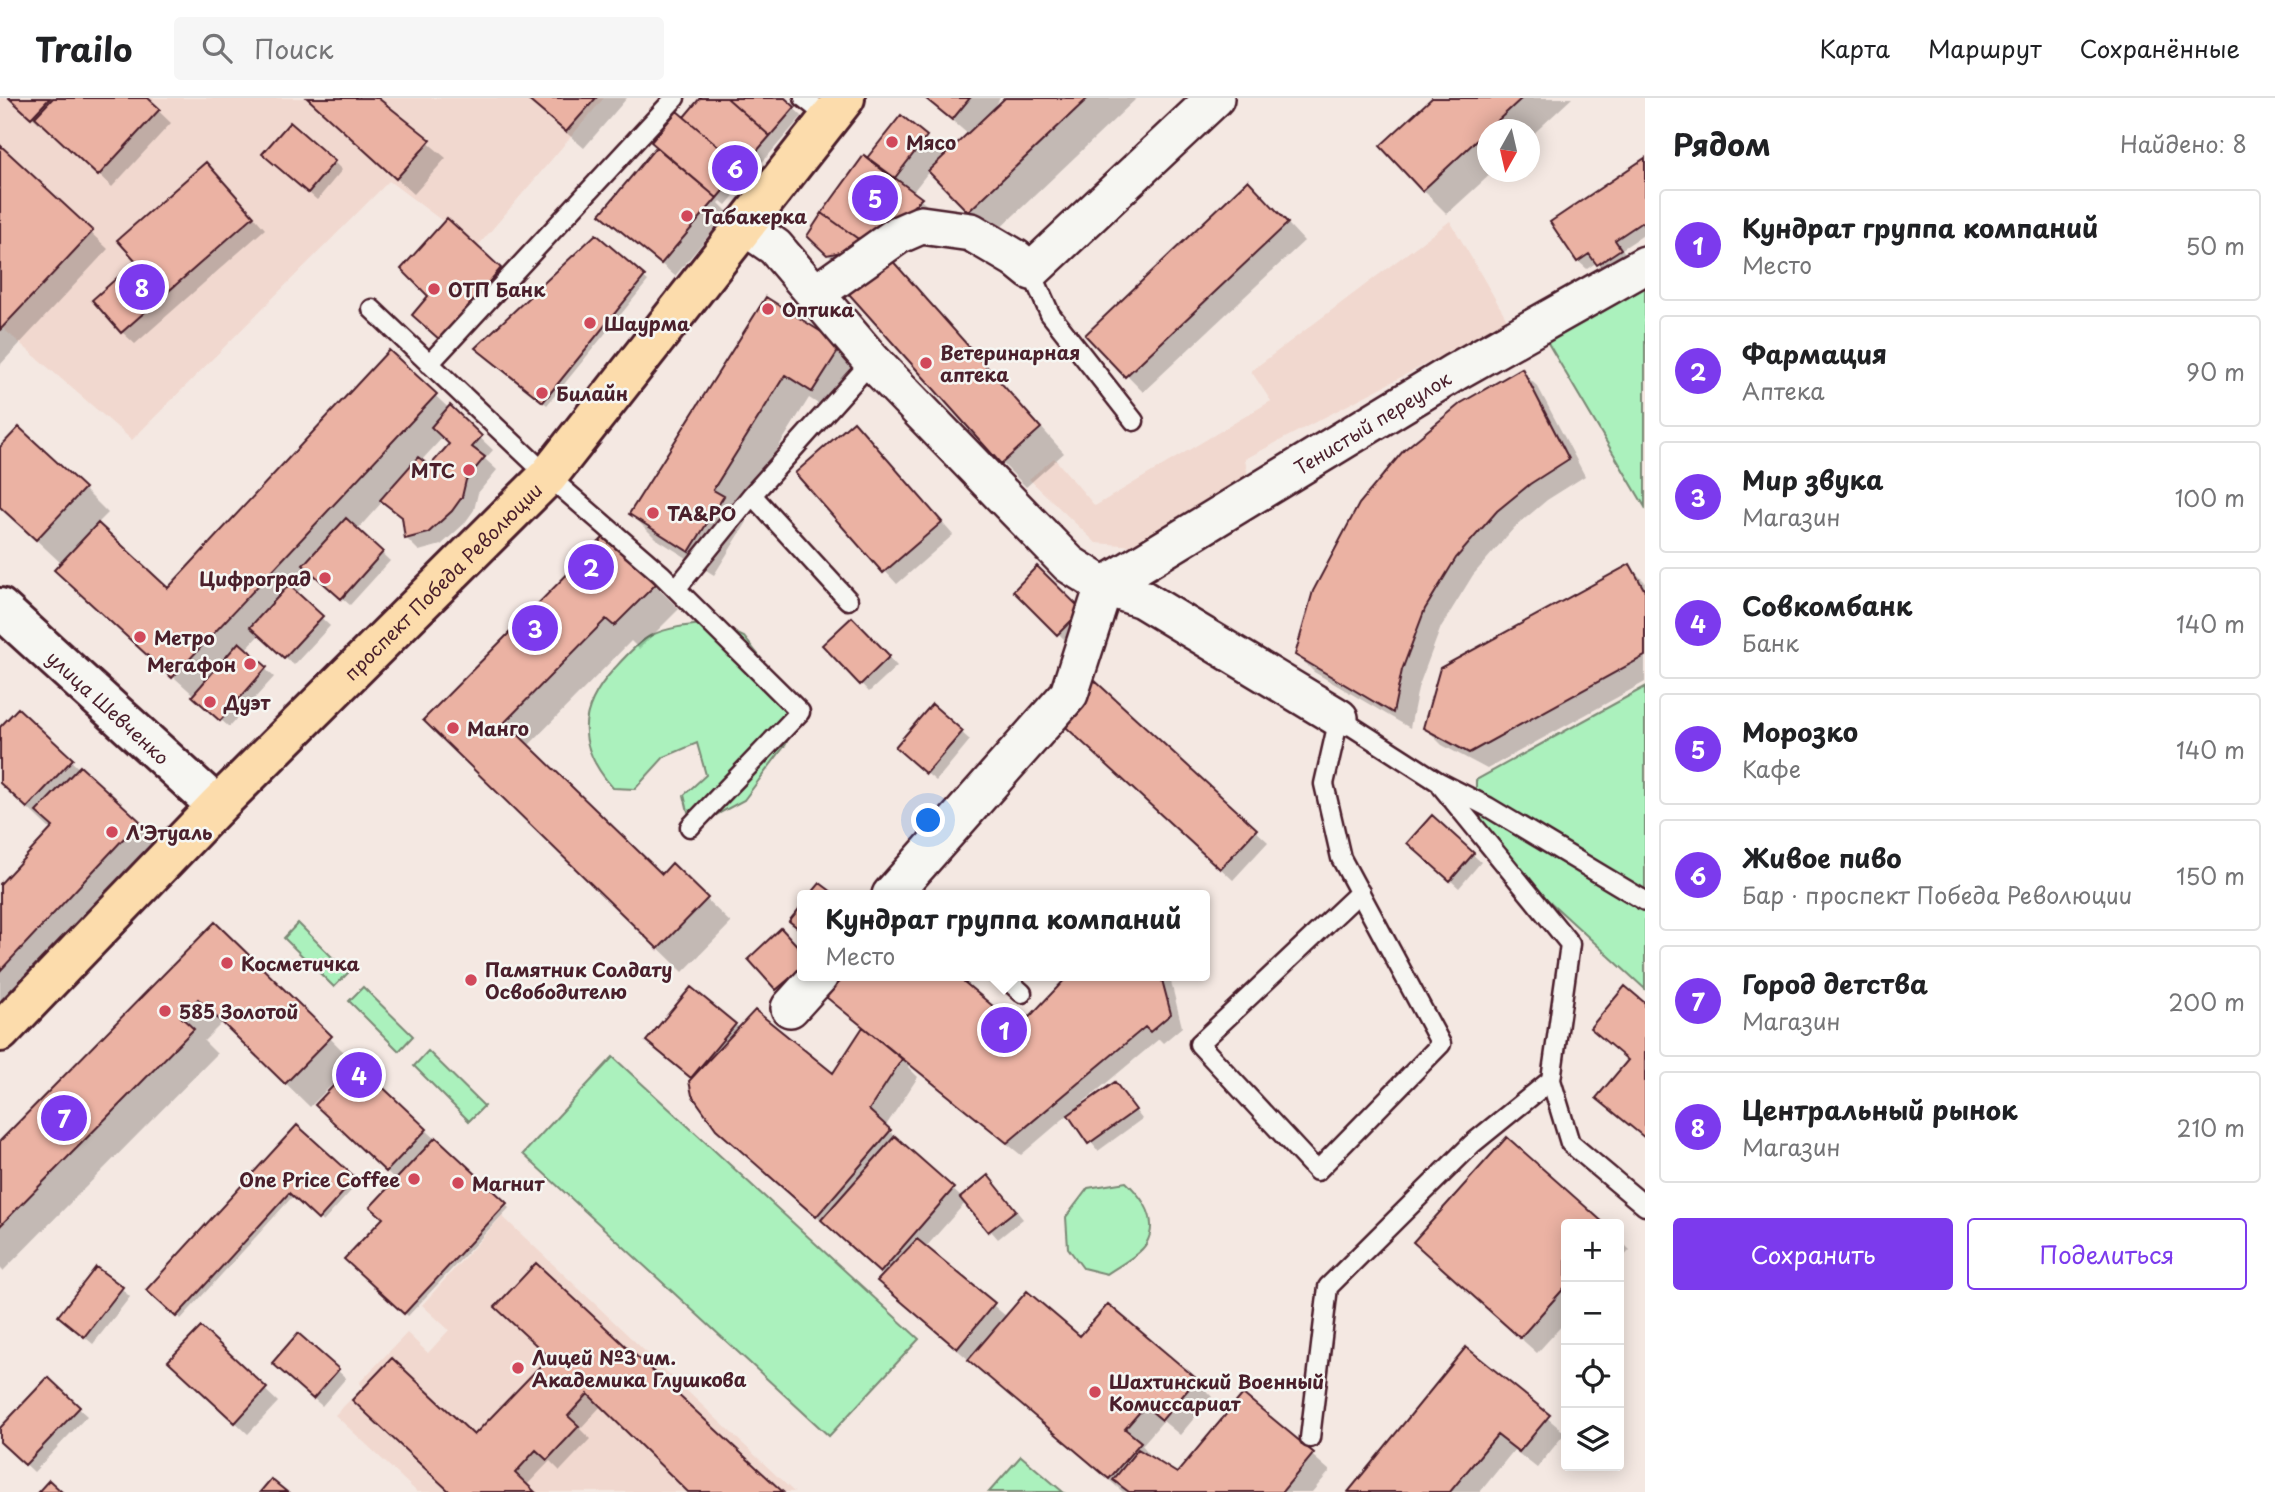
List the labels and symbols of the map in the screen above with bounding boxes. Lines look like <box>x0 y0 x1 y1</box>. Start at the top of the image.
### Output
north arrow <box>1477 119 1540 182</box>
place label: Мясо <box>906 128 956 156</box>
marker: Мясо <box>884 134 900 150</box>
pin: 6 <box>712 142 758 194</box>
pin: 5 <box>852 172 898 224</box>
place label: Табакерка <box>701 202 807 230</box>
marker: Табакерка <box>679 208 695 224</box>
pin: 8 <box>119 261 165 313</box>
place label: ОТП Банк <box>448 275 546 303</box>
marker: ОТП Банк <box>426 281 442 297</box>
place label: Оптика <box>782 295 855 323</box>
marker: Оптика <box>760 301 776 317</box>
place label: Шаурма <box>604 309 690 337</box>
marker: Шаурма <box>582 315 598 331</box>
place label: Ветеринарная аптека <box>940 338 1080 388</box>
marker: Ветеринарная аптека <box>918 355 934 371</box>
street label: Тенистый переулок <box>1288 364 1457 481</box>
place label: Билайн <box>556 379 628 407</box>
marker: Билайн <box>534 385 550 401</box>
place label: МТС <box>411 456 455 484</box>
marker: МТС <box>461 462 477 478</box>
street label: проспект Победа Революции <box>337 476 548 686</box>
place label: ТА&РО <box>667 499 736 527</box>
marker: ТА&РО <box>645 505 661 521</box>
pin: 2 <box>568 541 614 593</box>
place label: Цифроград <box>199 564 311 592</box>
marker: Цифроград <box>317 570 333 586</box>
pin: 3 <box>512 602 558 654</box>
place label: Метро <box>154 623 215 651</box>
marker: Метро <box>132 629 148 645</box>
street label: улица Шевченко <box>41 644 176 771</box>
place label: Мегафон <box>147 650 236 678</box>
marker: Мегафон <box>242 656 258 672</box>
place label: Дуэт <box>223 688 271 716</box>
marker: Дуэт <box>202 694 218 710</box>
place label: Манго <box>467 714 529 742</box>
marker: Манго <box>445 720 461 736</box>
your location <box>911 803 945 837</box>
place label: Л'Этуаль <box>126 818 212 846</box>
marker: Л'Этуаль <box>104 824 120 840</box>
place label: Косметичка <box>241 949 360 977</box>
marker: Косметичка <box>219 955 235 971</box>
place label: Памятник Солдату Освободителю <box>485 955 672 1005</box>
marker: Памятник Солдату Освободителю <box>463 972 479 988</box>
place label: 585 Золотой <box>179 997 298 1025</box>
marker: 585 Золотой <box>157 1003 173 1019</box>
pin: 1 <box>981 1004 1027 1056</box>
pin: 4 <box>336 1049 382 1101</box>
pin: 7 <box>41 1092 87 1144</box>
place label: One Price Coffee <box>239 1165 400 1193</box>
place label: Магнит <box>472 1169 545 1197</box>
marker: One Price Coffee <box>406 1171 422 1187</box>
marker: Магнит <box>450 1175 466 1191</box>
place label: Лицей №3 им. Академика Глушкова <box>532 1343 747 1393</box>
marker: Лицей №3 им. Академика Глушкова <box>510 1360 526 1376</box>
place label: Шахтинский Военный Комиссариат <box>1109 1367 1324 1417</box>
marker: Шахтинский Военный Комиссариат <box>1087 1384 1103 1400</box>

